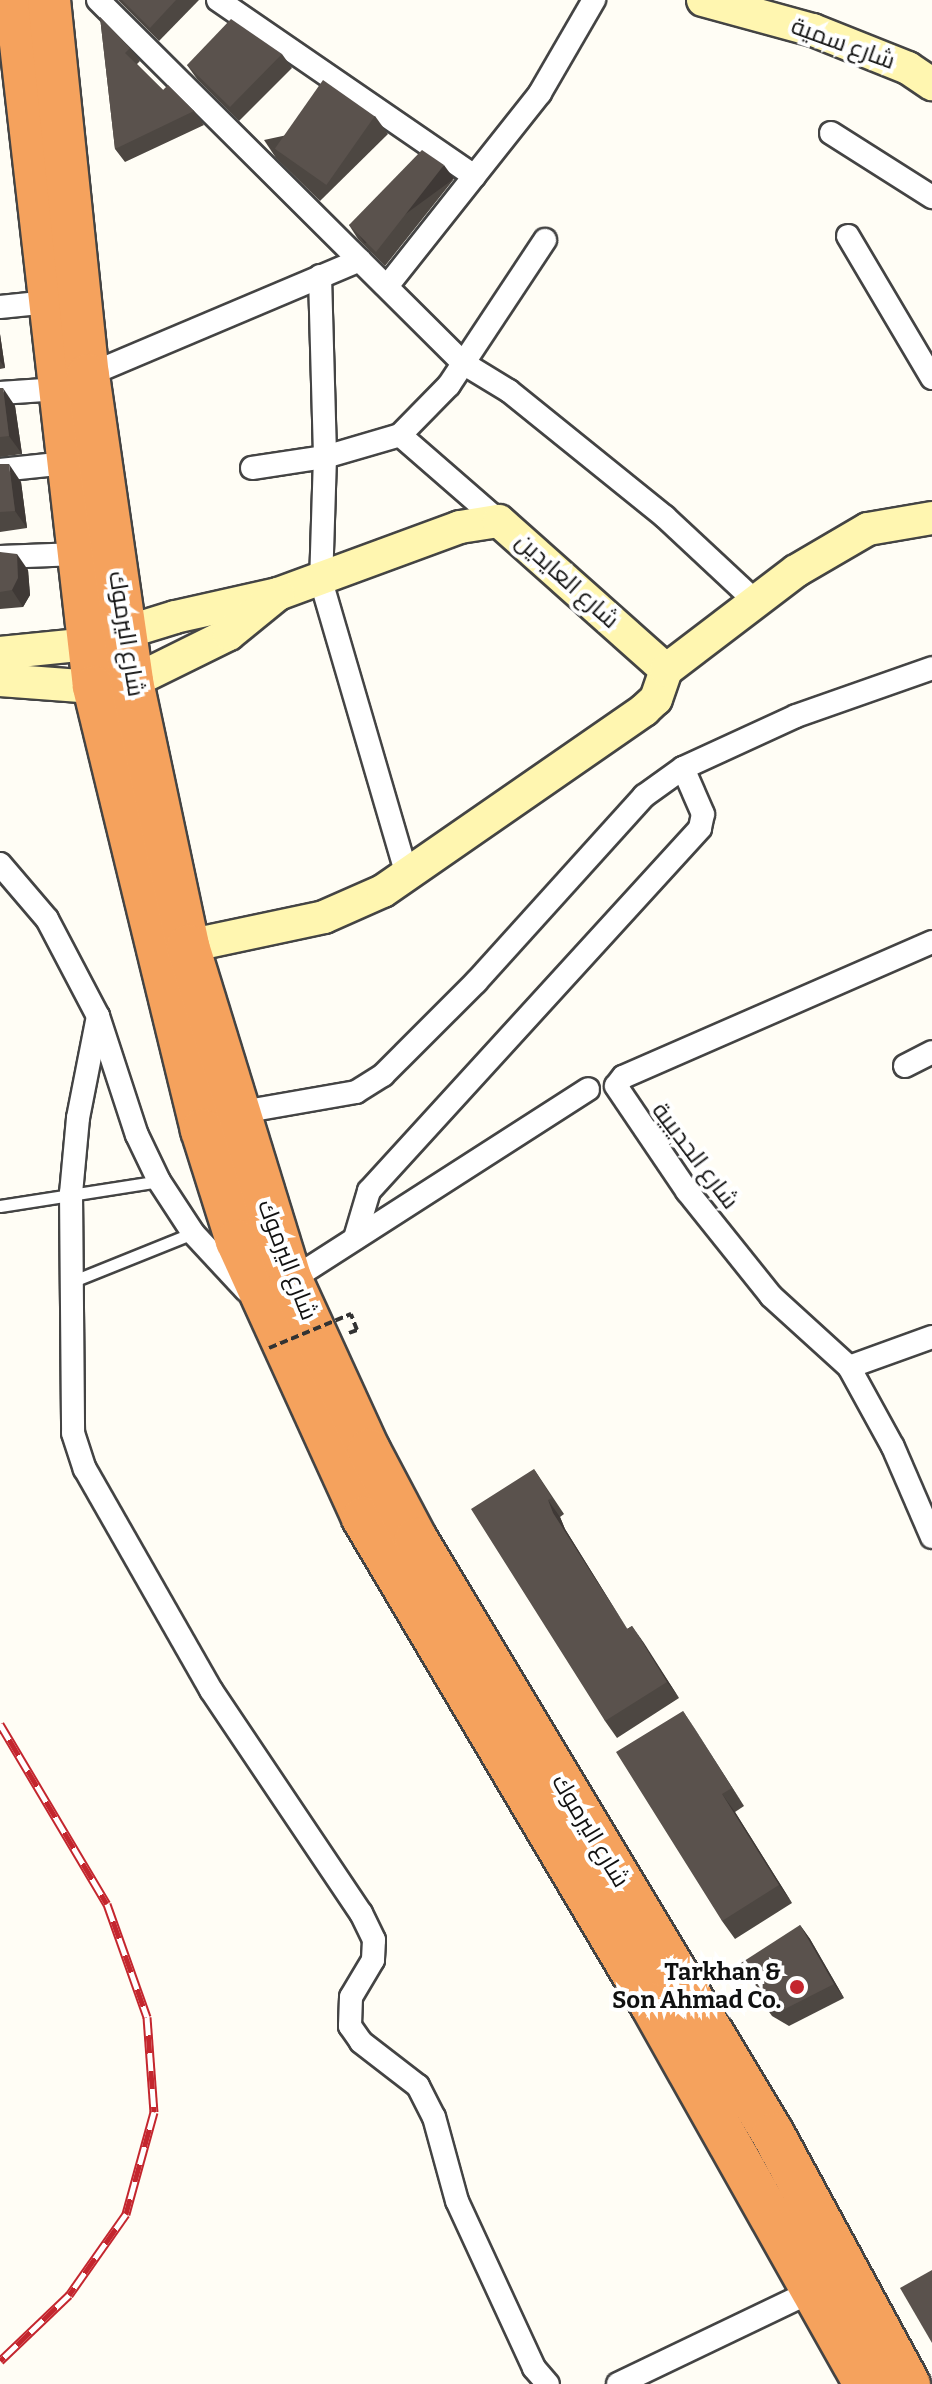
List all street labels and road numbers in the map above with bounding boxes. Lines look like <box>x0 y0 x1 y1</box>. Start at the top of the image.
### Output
street label: شارع سمية <box>787 12 899 76</box>
street label: شارع العايدين <box>509 527 625 635</box>
street label: شارع اليرموك <box>102 569 150 699</box>
street label: شارع الحديبية <box>646 1097 744 1215</box>
street label: شارع اليرموك <box>251 1196 323 1324</box>
street label: شارع اليرموك <box>545 1769 635 1893</box>

